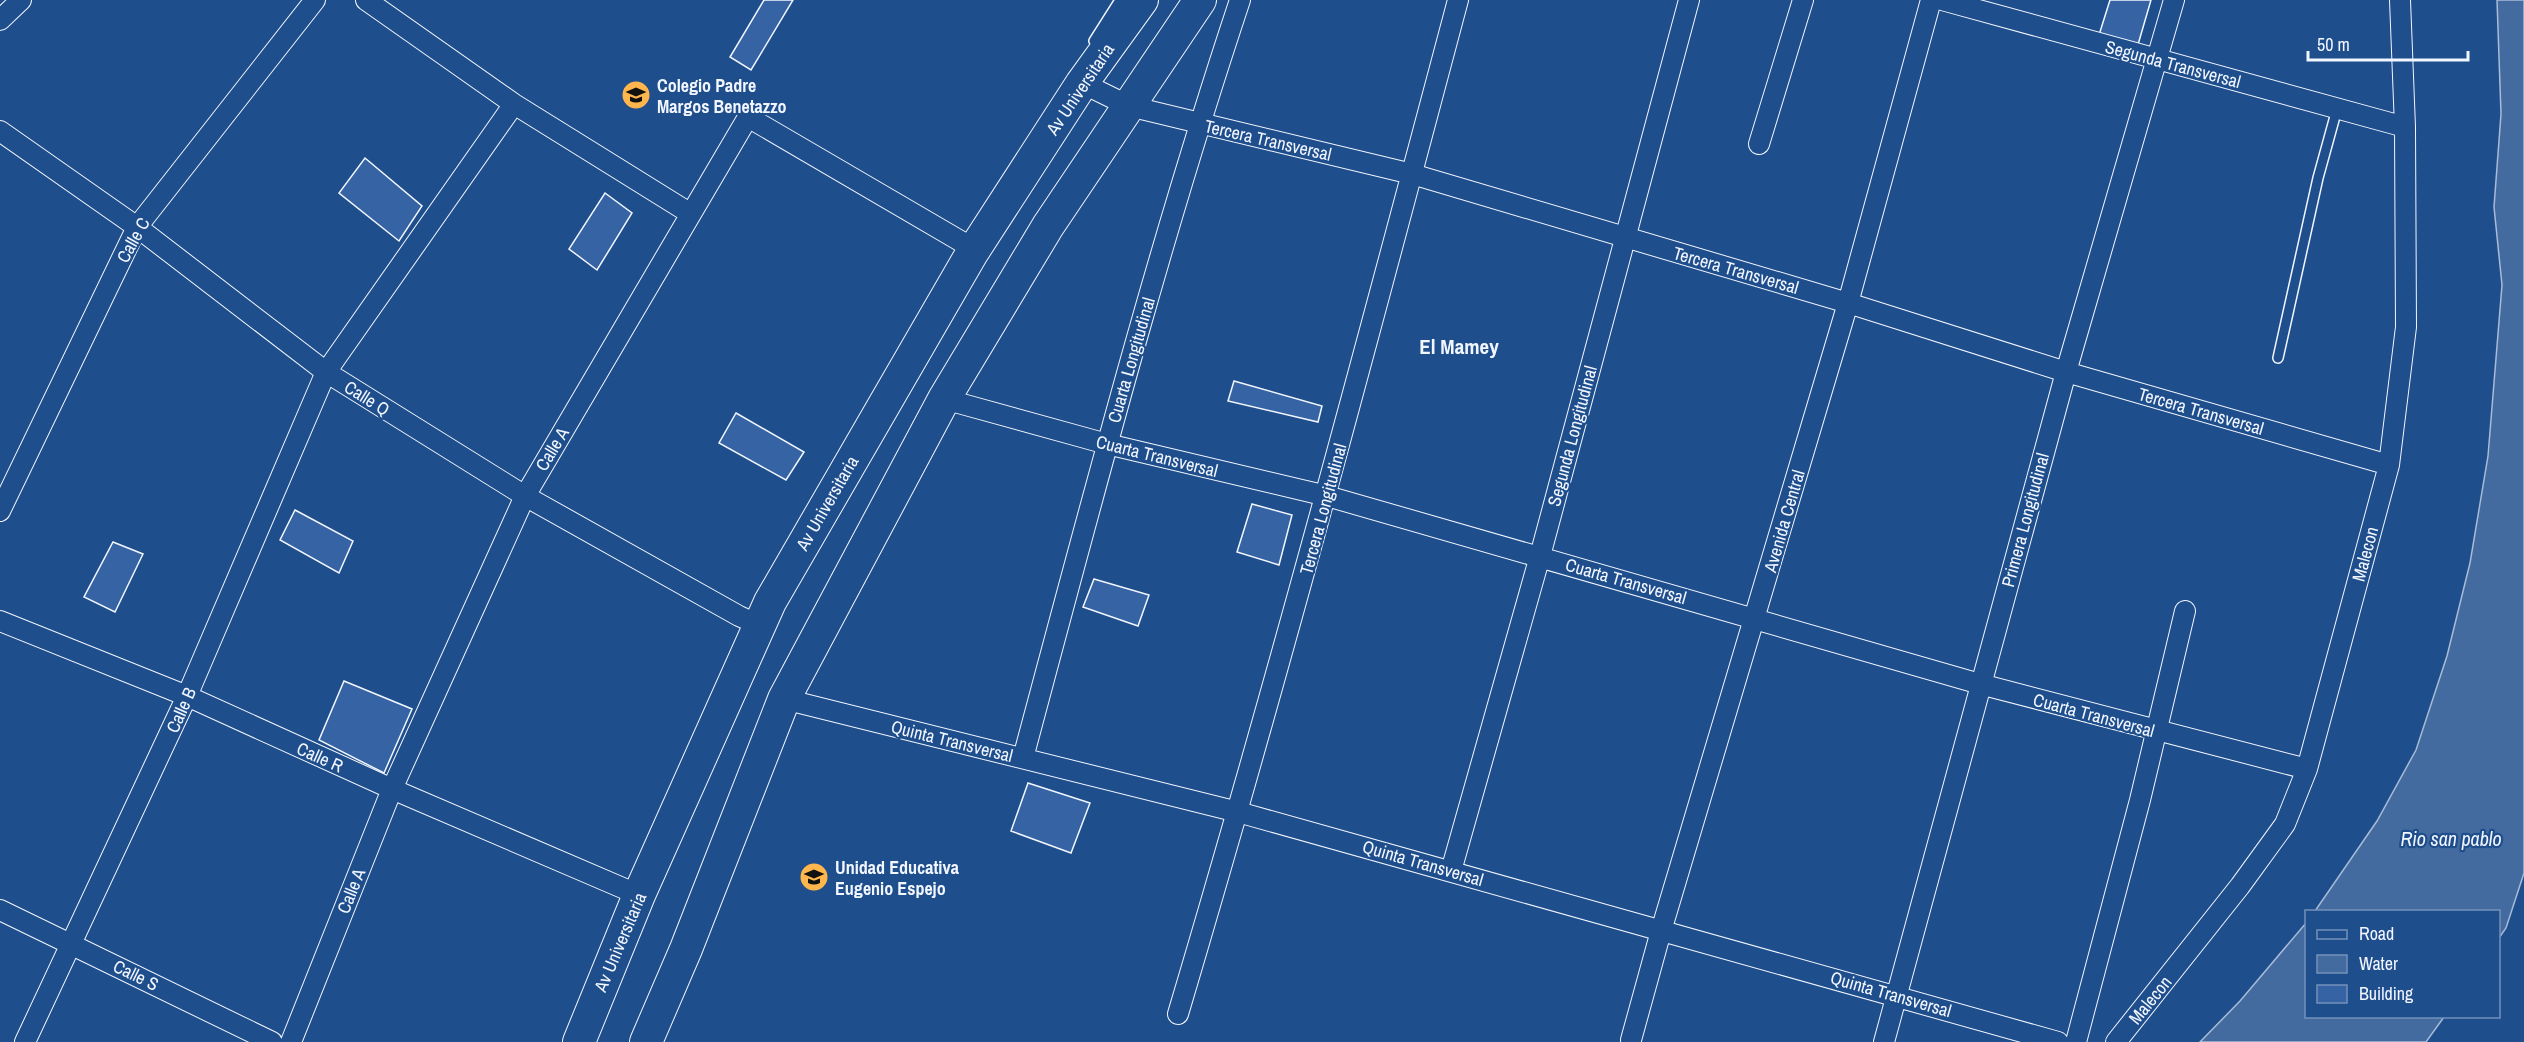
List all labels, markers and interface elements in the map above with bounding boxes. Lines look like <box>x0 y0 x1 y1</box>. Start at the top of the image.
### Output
scale bar <box>2308 24 2468 62</box>
text: 50 m <box>2317 32 2350 57</box>
street label: Segunda Transversal <box>2102 34 2244 94</box>
street label: Av Universitaria <box>1040 38 1120 141</box>
place label: Colegio Padre Margos Benetazzo <box>657 73 787 119</box>
school or university icon: Colegio Padre Margos Benetazzo <box>620 79 652 111</box>
street label: Tercera Transversal <box>1202 113 1334 167</box>
street label: Calle C <box>110 213 156 267</box>
street label: Tercera Transversal <box>1670 240 1802 300</box>
street label: Cuarta Longitudinal <box>1101 294 1161 426</box>
district label: El Mamey <box>1419 332 1499 361</box>
street label: Segunda Longitudinal <box>1541 363 1603 509</box>
street label: Calle Q <box>340 374 394 422</box>
street label: Tercera Transversal <box>2135 381 2267 441</box>
street label: Calle A <box>529 422 575 475</box>
street label: Cuarta Transversal <box>1093 429 1221 483</box>
street label: Tercera Longitudinal <box>1294 441 1352 577</box>
street label: Primera Longitudinal <box>1995 450 2055 590</box>
street label: Av Universitaria <box>789 451 864 556</box>
street label: Avenida Central <box>1757 467 1811 576</box>
street label: Malecon <box>2346 524 2384 584</box>
street label: Cuarta Transversal <box>1563 552 1689 610</box>
street label: Calle B <box>160 683 202 737</box>
street label: Cuarta Transversal <box>2031 687 2157 743</box>
street label: Quinta Transversal <box>888 714 1016 768</box>
street label: Calle R <box>293 736 347 778</box>
water label: Rio san pablo <box>2400 825 2502 852</box>
street label: Quinta Transversal <box>1360 834 1486 892</box>
place label: Unidad Educativa Eugenio Espejo <box>835 855 960 901</box>
school or university icon: Unidad Educativa Eugenio Espejo <box>798 861 830 893</box>
street label: Calle A <box>331 864 371 917</box>
street label: Av Universitaria <box>587 889 652 996</box>
legend <box>2305 910 2500 1018</box>
text: Road <box>2359 921 2394 946</box>
text: Water <box>2359 951 2398 976</box>
street label: Calle S <box>109 953 163 997</box>
street label: Quinta Transversal <box>1828 965 1954 1023</box>
street label: Malecon <box>2123 970 2177 1030</box>
text: Building <box>2359 981 2414 1006</box>

